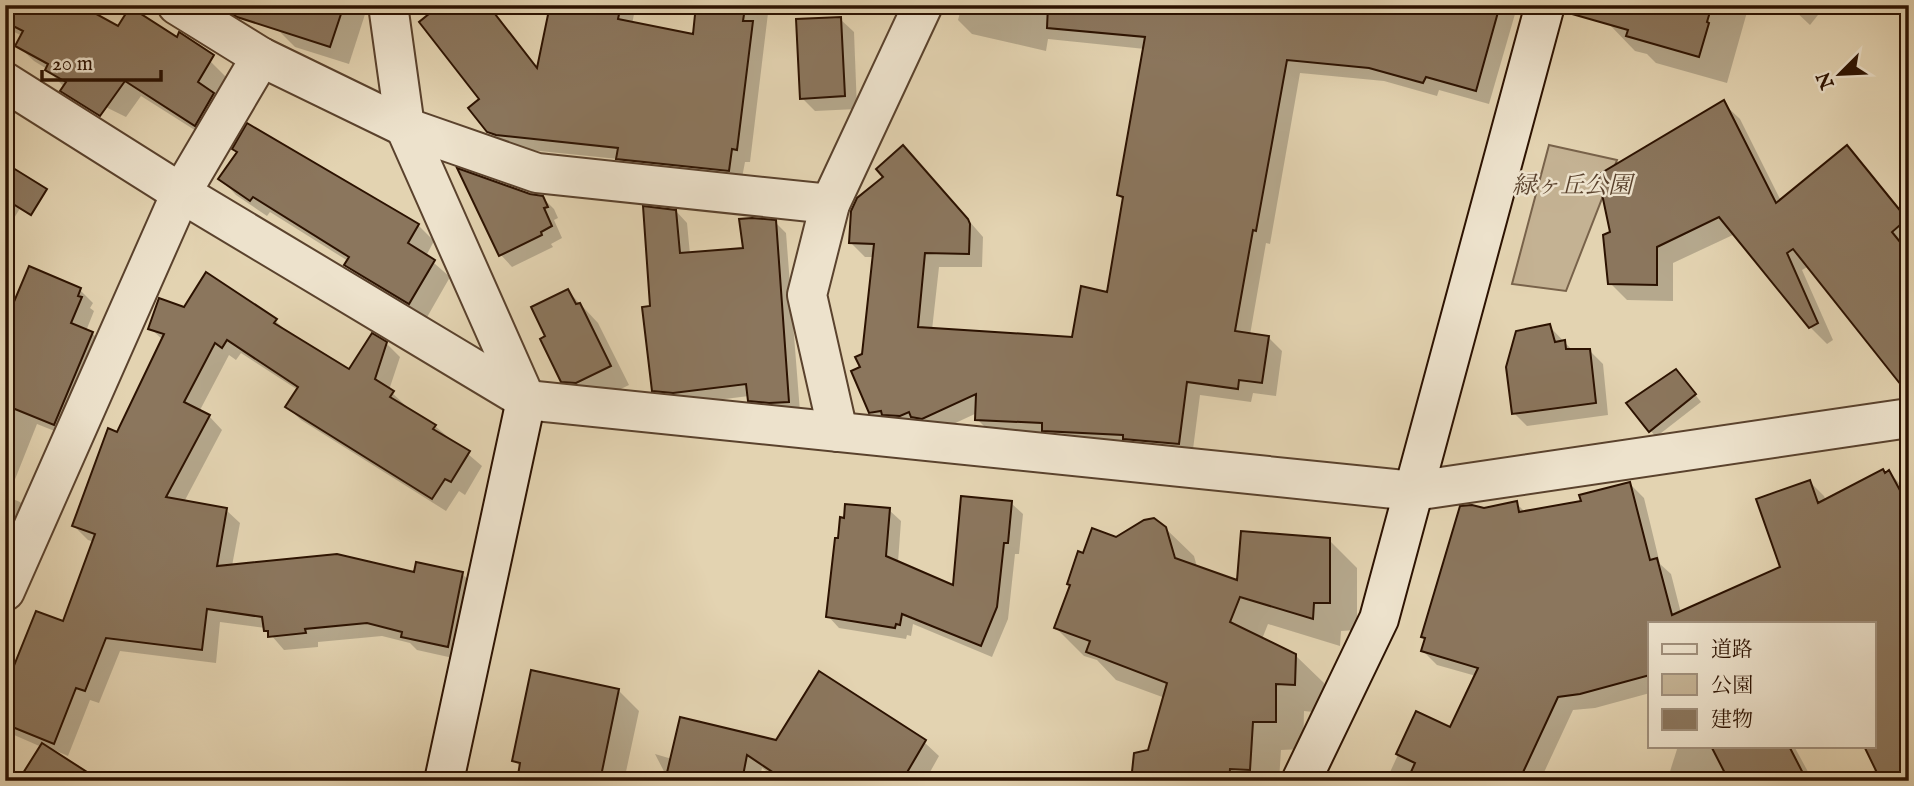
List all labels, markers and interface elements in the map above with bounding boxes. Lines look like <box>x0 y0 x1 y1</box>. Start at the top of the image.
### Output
scale bar <box>42 38 161 82</box>
north arrow <box>1806 38 1876 108</box>
text: 20 m <box>52 51 93 78</box>
text: N <box>1812 67 1841 93</box>
park label: 緑ヶ丘公園 <box>1512 171 1636 202</box>
legend <box>1648 622 1876 748</box>
text: 道路 <box>1711 637 1753 664</box>
text: 公園 <box>1711 673 1753 700</box>
text: 建物 <box>1711 707 1753 734</box>

